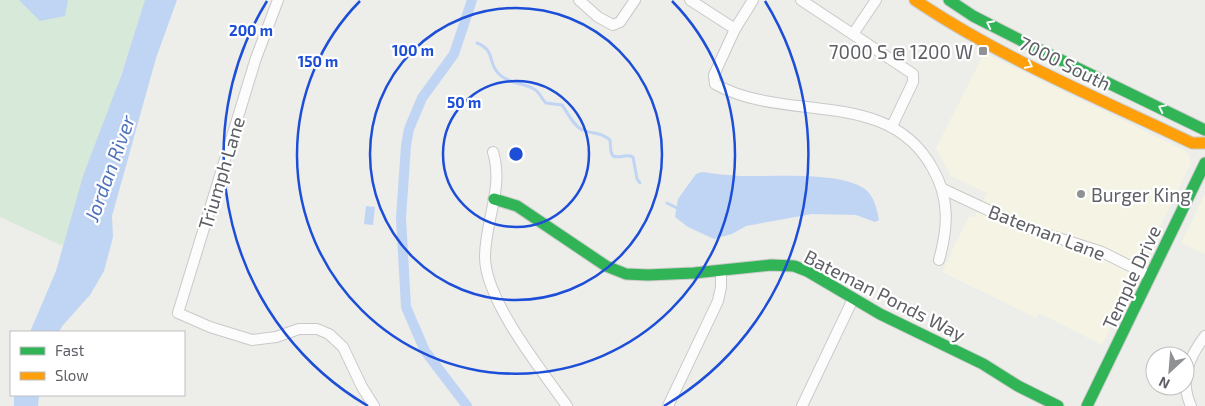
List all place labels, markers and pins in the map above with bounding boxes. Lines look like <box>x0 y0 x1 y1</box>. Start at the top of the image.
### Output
place label: 7000 S @ 1200 W <box>829 40 973 63</box>
marker: 7000 S @ 1200 W <box>977 45 989 57</box>
centre of rings <box>507 145 525 163</box>
place label: Burger King <box>1091 183 1191 206</box>
marker: Burger King <box>1075 188 1087 200</box>

